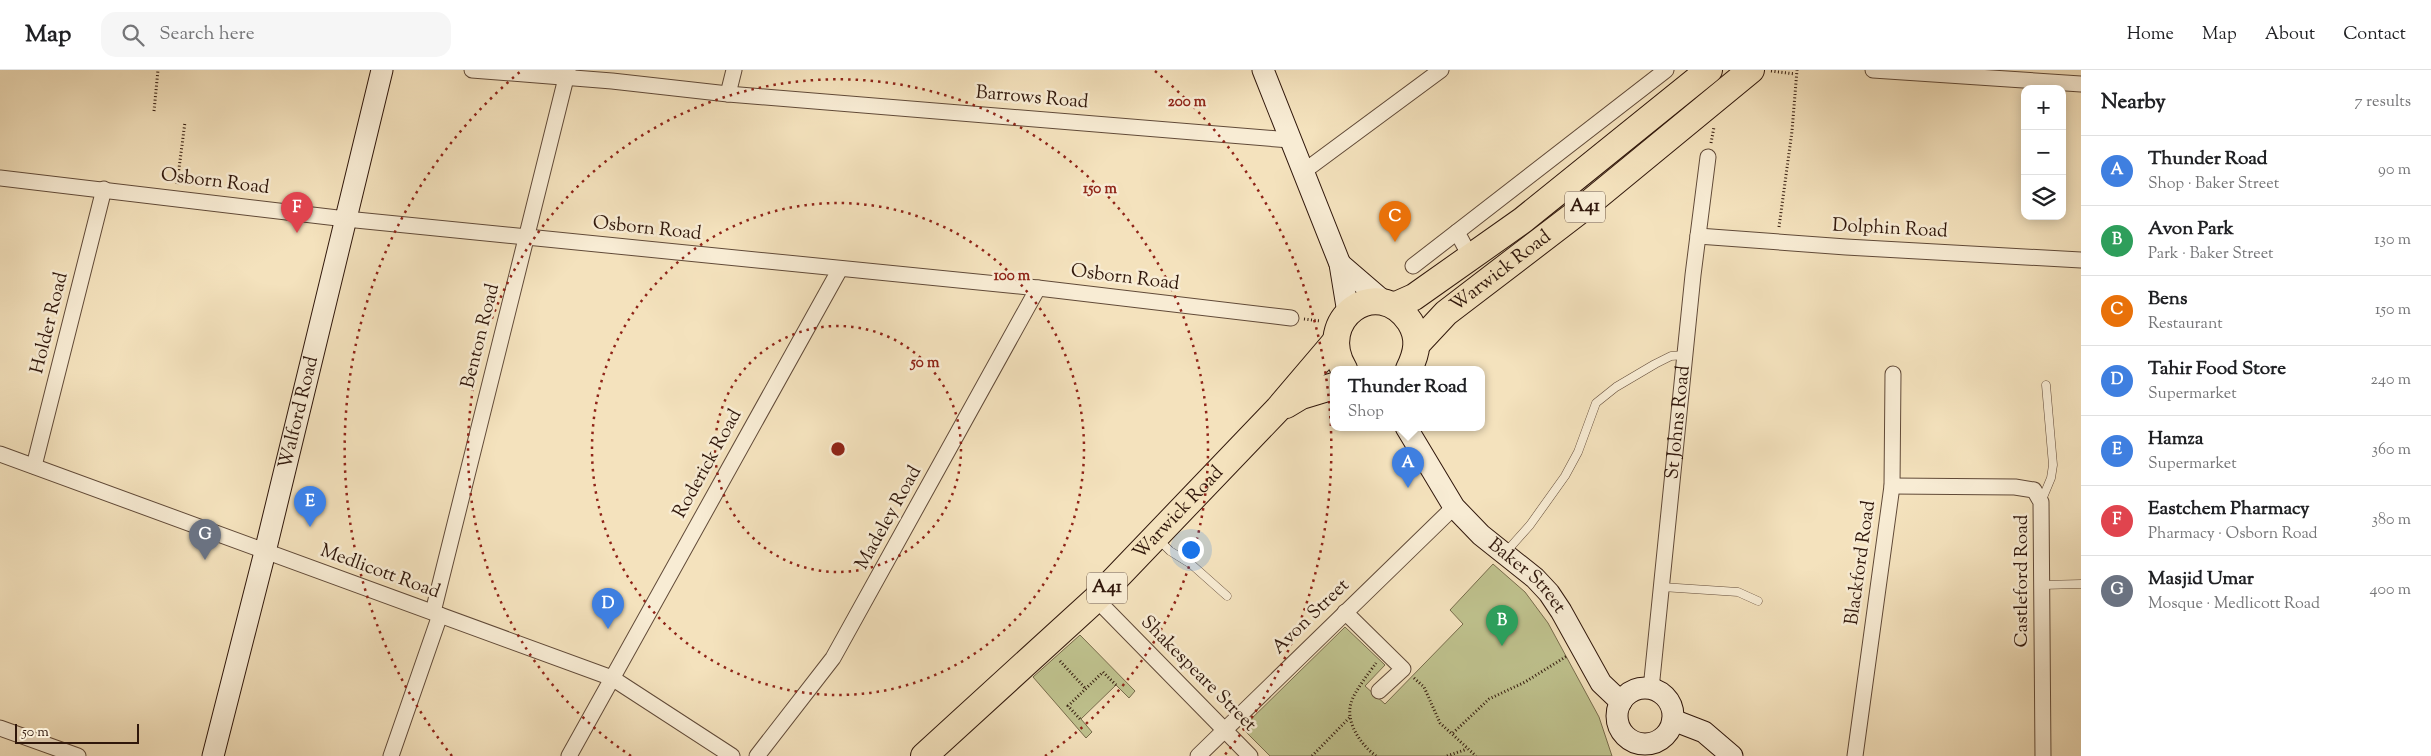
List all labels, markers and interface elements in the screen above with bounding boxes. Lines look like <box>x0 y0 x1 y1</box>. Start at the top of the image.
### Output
search box <box>101 12 451 57</box>
text: Map <box>25 18 71 52</box>
icon: search <box>119 21 147 49</box>
text: Search here <box>159 21 255 48</box>
text: Home <box>2127 22 2174 48</box>
text: Map <box>2202 22 2237 48</box>
text: About <box>2265 22 2315 48</box>
text: Contact <box>2343 22 2406 48</box>
street label: Barrows Road <box>975 80 1090 116</box>
map controls <box>2021 85 2066 220</box>
button: + <box>2021 85 2066 130</box>
text: Nearby <box>2101 88 2166 118</box>
text: 7 results <box>2355 91 2411 114</box>
text: 200 m <box>1168 92 1207 113</box>
button: − <box>2021 130 2066 175</box>
text: Thunder Road <box>2148 146 2268 173</box>
text: A <box>2111 159 2124 182</box>
text: 90 m <box>2378 159 2411 182</box>
street label: Osborn Road <box>159 162 271 202</box>
text: Shop · Baker Street <box>2148 173 2279 196</box>
button: layers <box>2021 175 2066 220</box>
text: 150 m <box>1083 179 1117 200</box>
road number: A41 <box>1565 191 1605 222</box>
pin: F <box>281 192 313 233</box>
pin: C <box>1379 201 1411 242</box>
street label: Osborn Road <box>591 210 703 248</box>
street label: Dolphin Road <box>1832 212 1949 246</box>
text: Avon Park <box>2148 216 2234 243</box>
street label: Warwick Road <box>1445 224 1557 319</box>
text: B <box>2112 229 2122 252</box>
text: 130 m <box>2374 229 2411 252</box>
text: Park · Baker Street <box>2148 243 2274 266</box>
street label: Osborn Road <box>1069 258 1181 298</box>
text: 100 m <box>994 266 1031 287</box>
street label: Holder Road <box>24 269 76 377</box>
street label: Benton Road <box>455 281 507 391</box>
text: Bens <box>2148 286 2188 313</box>
text: C <box>2111 299 2123 322</box>
text: 150 m <box>2375 299 2411 322</box>
text: Restaurant <box>2148 313 2223 336</box>
street label: Walford Road <box>272 353 326 472</box>
text: 50 m <box>910 353 940 374</box>
text: Tahir Food Store <box>2148 356 2286 383</box>
street label: St Johns Road <box>1659 364 1697 481</box>
popup <box>1330 366 1485 431</box>
text: D <box>2111 369 2123 392</box>
text: 240 m <box>2370 369 2411 392</box>
text: Thunder Road <box>1348 374 1467 401</box>
text: Supermarket <box>2148 383 2237 406</box>
text: Shop <box>1348 401 1384 424</box>
street label: Roderick Road <box>667 404 749 523</box>
text: Hamza <box>2148 426 2203 453</box>
text: E <box>2112 439 2122 462</box>
text: 360 m <box>2372 439 2411 462</box>
centre of rings <box>829 440 847 458</box>
pin: A <box>1392 447 1424 488</box>
text: Supermarket <box>2148 453 2237 476</box>
street label: Warwick Road <box>1127 460 1230 566</box>
street label: Madeley Road <box>849 461 929 575</box>
pin: E <box>294 486 326 527</box>
text: Eastchem Pharmacy <box>2148 496 2309 523</box>
street label: Blackford Road <box>1839 499 1883 627</box>
text: F <box>2113 509 2121 532</box>
text: 380 m <box>2371 509 2411 532</box>
street label: Castleford Road <box>2009 514 2036 647</box>
pin: G <box>189 519 221 560</box>
text: Pharmacy · Osborn Road <box>2148 523 2318 546</box>
street label: Baker Street <box>1481 535 1567 621</box>
your location <box>1178 537 1204 563</box>
street label: Medlicott Road <box>316 538 444 606</box>
text: Masjid Umar <box>2148 566 2254 593</box>
road number: A41 <box>1087 572 1127 604</box>
street label: Avon Street <box>1266 573 1356 661</box>
text: G <box>2110 579 2124 602</box>
text: 400 m <box>2370 579 2411 602</box>
pin: D <box>592 588 624 629</box>
text: Mosque · Medlicott Road <box>2148 593 2320 616</box>
pin: B <box>1486 605 1518 646</box>
street label: Shakespeare Street <box>1134 610 1263 739</box>
scale bar <box>15 721 139 744</box>
text: 50 m <box>22 723 49 743</box>

